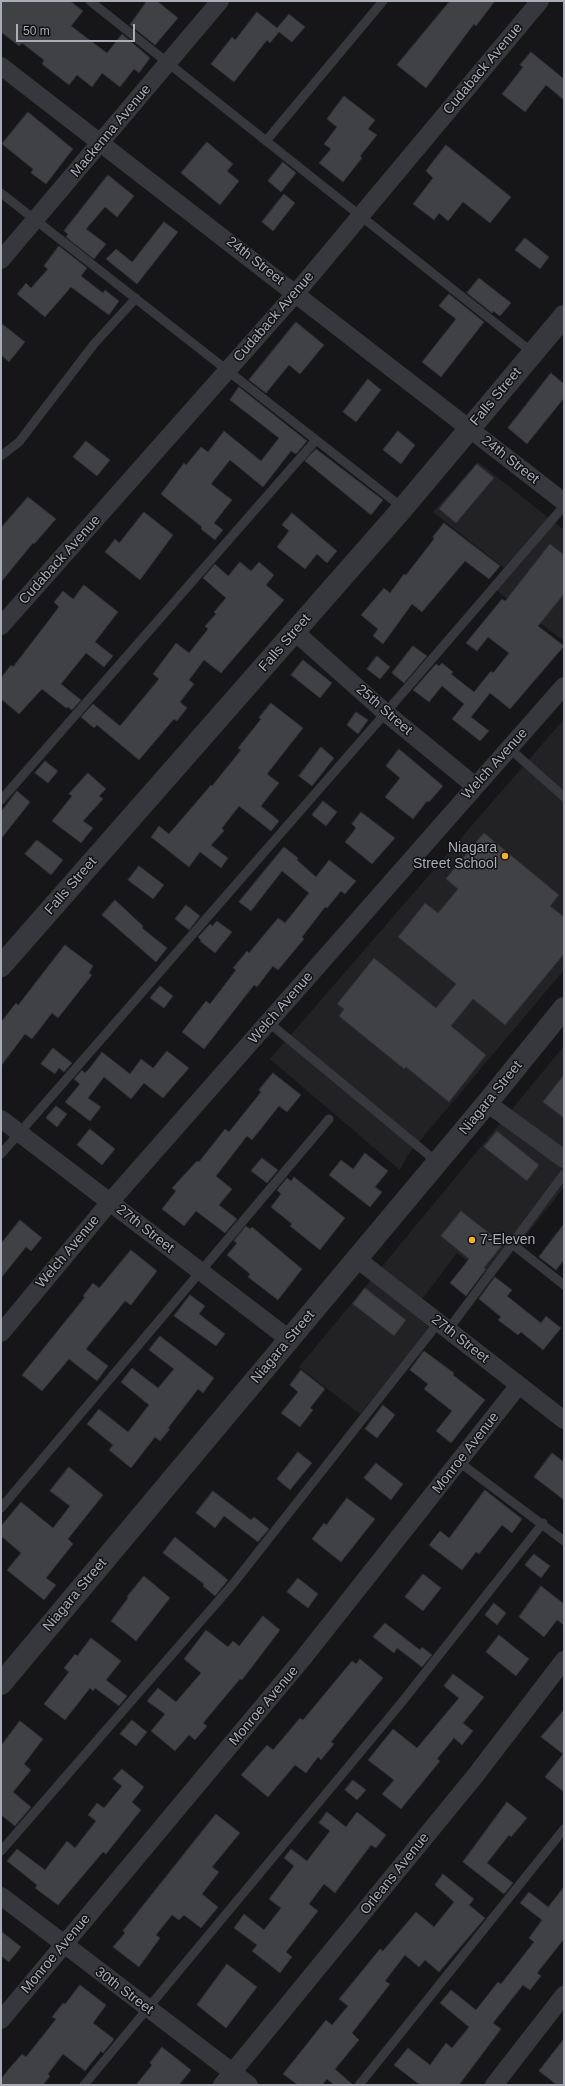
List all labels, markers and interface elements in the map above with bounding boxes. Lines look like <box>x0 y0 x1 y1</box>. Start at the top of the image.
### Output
scale bar <box>18 16 137 42</box>
street label: Cudaback Avenue <box>440 20 526 118</box>
text: 50 m <box>23 24 50 38</box>
street label: Mackenna Avenue <box>67 81 155 181</box>
street label: 24th Street <box>223 233 287 289</box>
street label: Cudaback Avenue <box>230 268 318 366</box>
street label: Falls Street <box>467 364 525 430</box>
street label: 24th Street <box>478 432 542 488</box>
street label: Cudaback Avenue <box>16 512 104 608</box>
street label: Falls Street <box>255 611 315 675</box>
street label: 25th Street <box>353 681 415 739</box>
street label: Welch Avenue <box>459 725 531 803</box>
place label: Niagara Street School <box>413 840 497 872</box>
marker: Niagara Street School <box>500 851 510 861</box>
street label: Falls Street <box>41 854 101 918</box>
street label: Welch Avenue <box>245 969 317 1047</box>
street label: Niagara Street <box>456 1058 526 1138</box>
street label: 27th Street <box>113 1201 177 1257</box>
street label: Welch Avenue <box>33 1212 103 1292</box>
place label: 7-Eleven <box>480 1232 535 1248</box>
marker: 7-Eleven <box>467 1235 477 1245</box>
street label: Niagara Street <box>248 1307 318 1387</box>
street label: 27th Street <box>428 1311 492 1367</box>
street label: Monroe Avenue <box>429 1409 503 1497</box>
street label: Niagara Street <box>40 1555 110 1635</box>
street label: Monroe Avenue <box>226 1663 302 1749</box>
street label: Orleans Avenue <box>357 1830 433 1918</box>
street label: Monroe Avenue <box>18 1911 94 1997</box>
street label: 30th Street <box>92 1964 156 2018</box>

